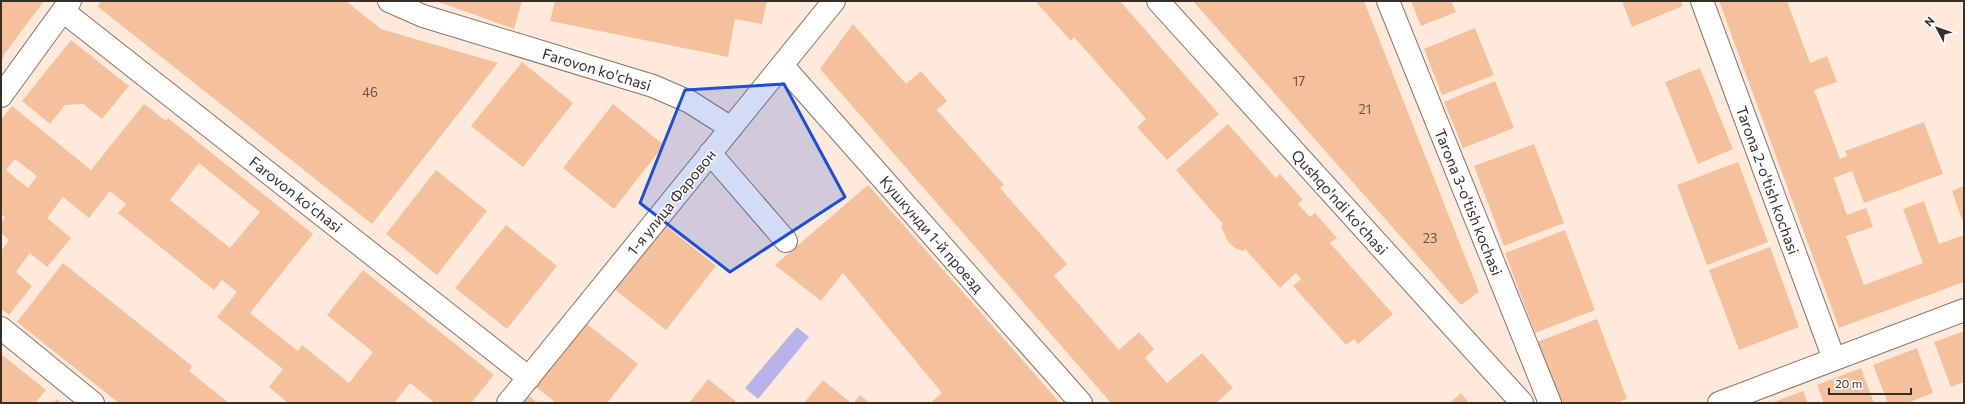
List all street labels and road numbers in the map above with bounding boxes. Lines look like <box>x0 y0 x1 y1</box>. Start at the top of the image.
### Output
street label: Farovon ko'chasi <box>540 44 654 94</box>
street label: Tarona 2-o'tish kochasi <box>1733 103 1803 257</box>
street label: Tarona 3-o'tish kochasi <box>1431 126 1507 278</box>
street label: 1-я улица Фаровон <box>623 145 719 259</box>
street label: Qushqo'ndi ko'chasi <box>1288 146 1392 258</box>
street label: Farovon ko'chasi <box>246 152 346 236</box>
street label: Кушкунди 1-й проезд <box>876 172 988 296</box>

